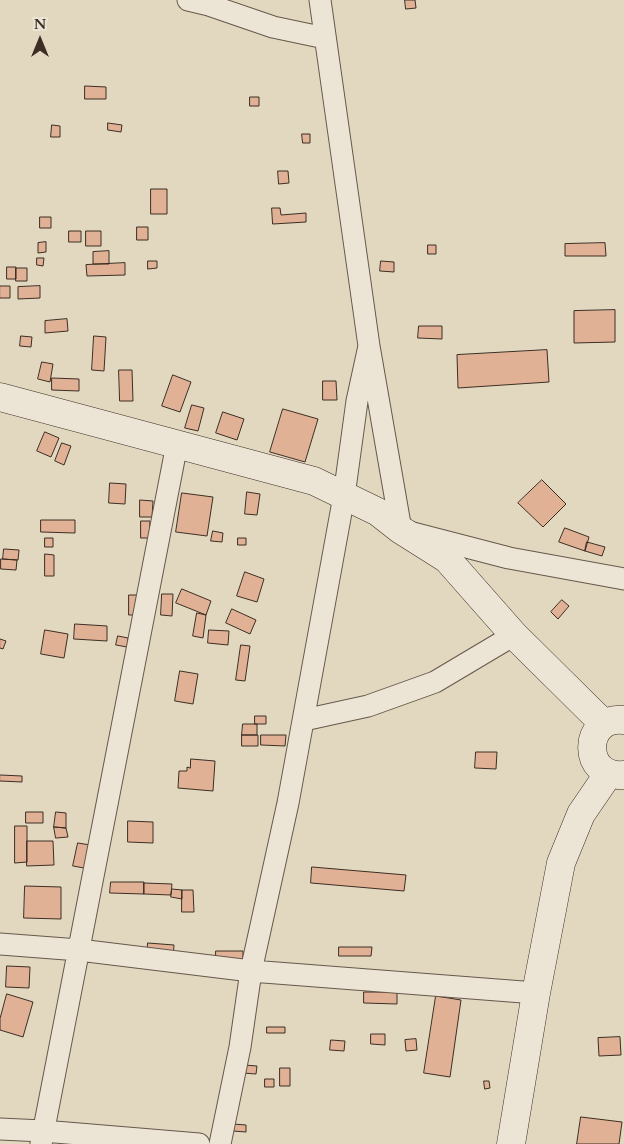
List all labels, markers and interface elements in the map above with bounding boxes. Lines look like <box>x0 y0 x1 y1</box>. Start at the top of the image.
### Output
north arrow <box>15 15 65 65</box>
text: N <box>34 15 46 34</box>

